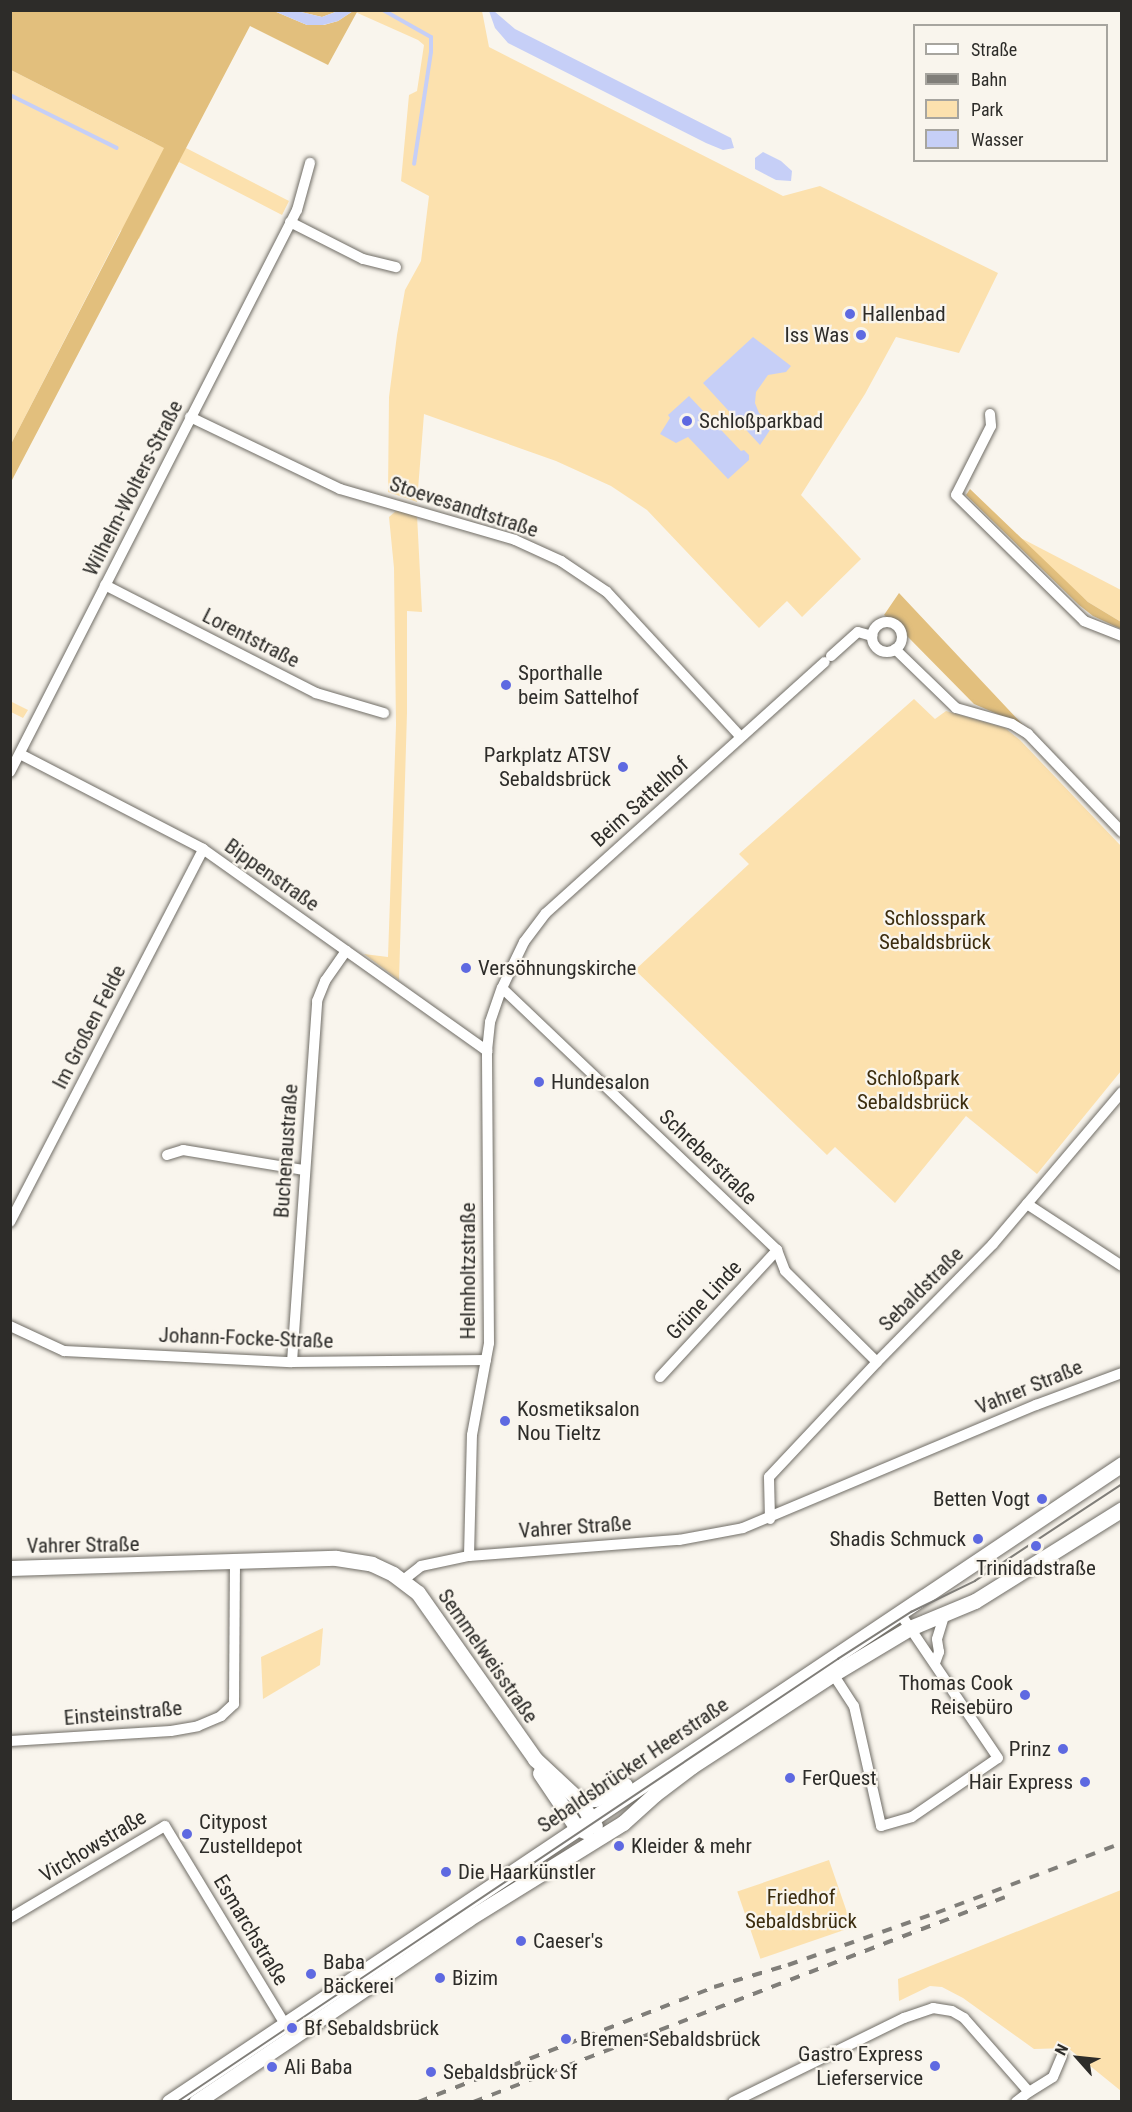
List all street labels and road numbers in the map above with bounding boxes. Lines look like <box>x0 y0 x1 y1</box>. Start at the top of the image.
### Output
street label: Wilhelm-Wolters-Straße <box>78 396 188 580</box>
street label: Stoevesandtstraße <box>386 471 542 543</box>
street label: Lorentstraße <box>198 603 304 673</box>
street label: Beim Sattelhof <box>586 752 694 852</box>
street label: Bippenstraße <box>220 833 324 917</box>
street label: Im Großen Felde <box>47 961 131 1093</box>
street label: Buchenaustraße <box>269 1083 303 1219</box>
street label: Schreberstraße <box>654 1104 762 1210</box>
street label: Helmholtzstraße <box>455 1202 481 1340</box>
street label: Sebaldstraße <box>874 1242 968 1336</box>
street label: Grüne Linde <box>661 1255 747 1345</box>
street label: Johann-Focke-Straße <box>158 1322 334 1354</box>
street label: Vahrer Straße <box>972 1354 1086 1420</box>
street label: Vahrer Straße <box>518 1510 632 1544</box>
street label: Vahrer Straße <box>26 1531 140 1559</box>
street label: Semmelweisstraße <box>432 1584 544 1728</box>
street label: Sebaldsbrücker Heerstraße <box>533 1692 733 1838</box>
street label: Einsteinstraße <box>63 1695 183 1731</box>
street label: Virchowstraße <box>35 1804 151 1888</box>
street label: Esmarchstraße <box>208 1870 294 1990</box>

